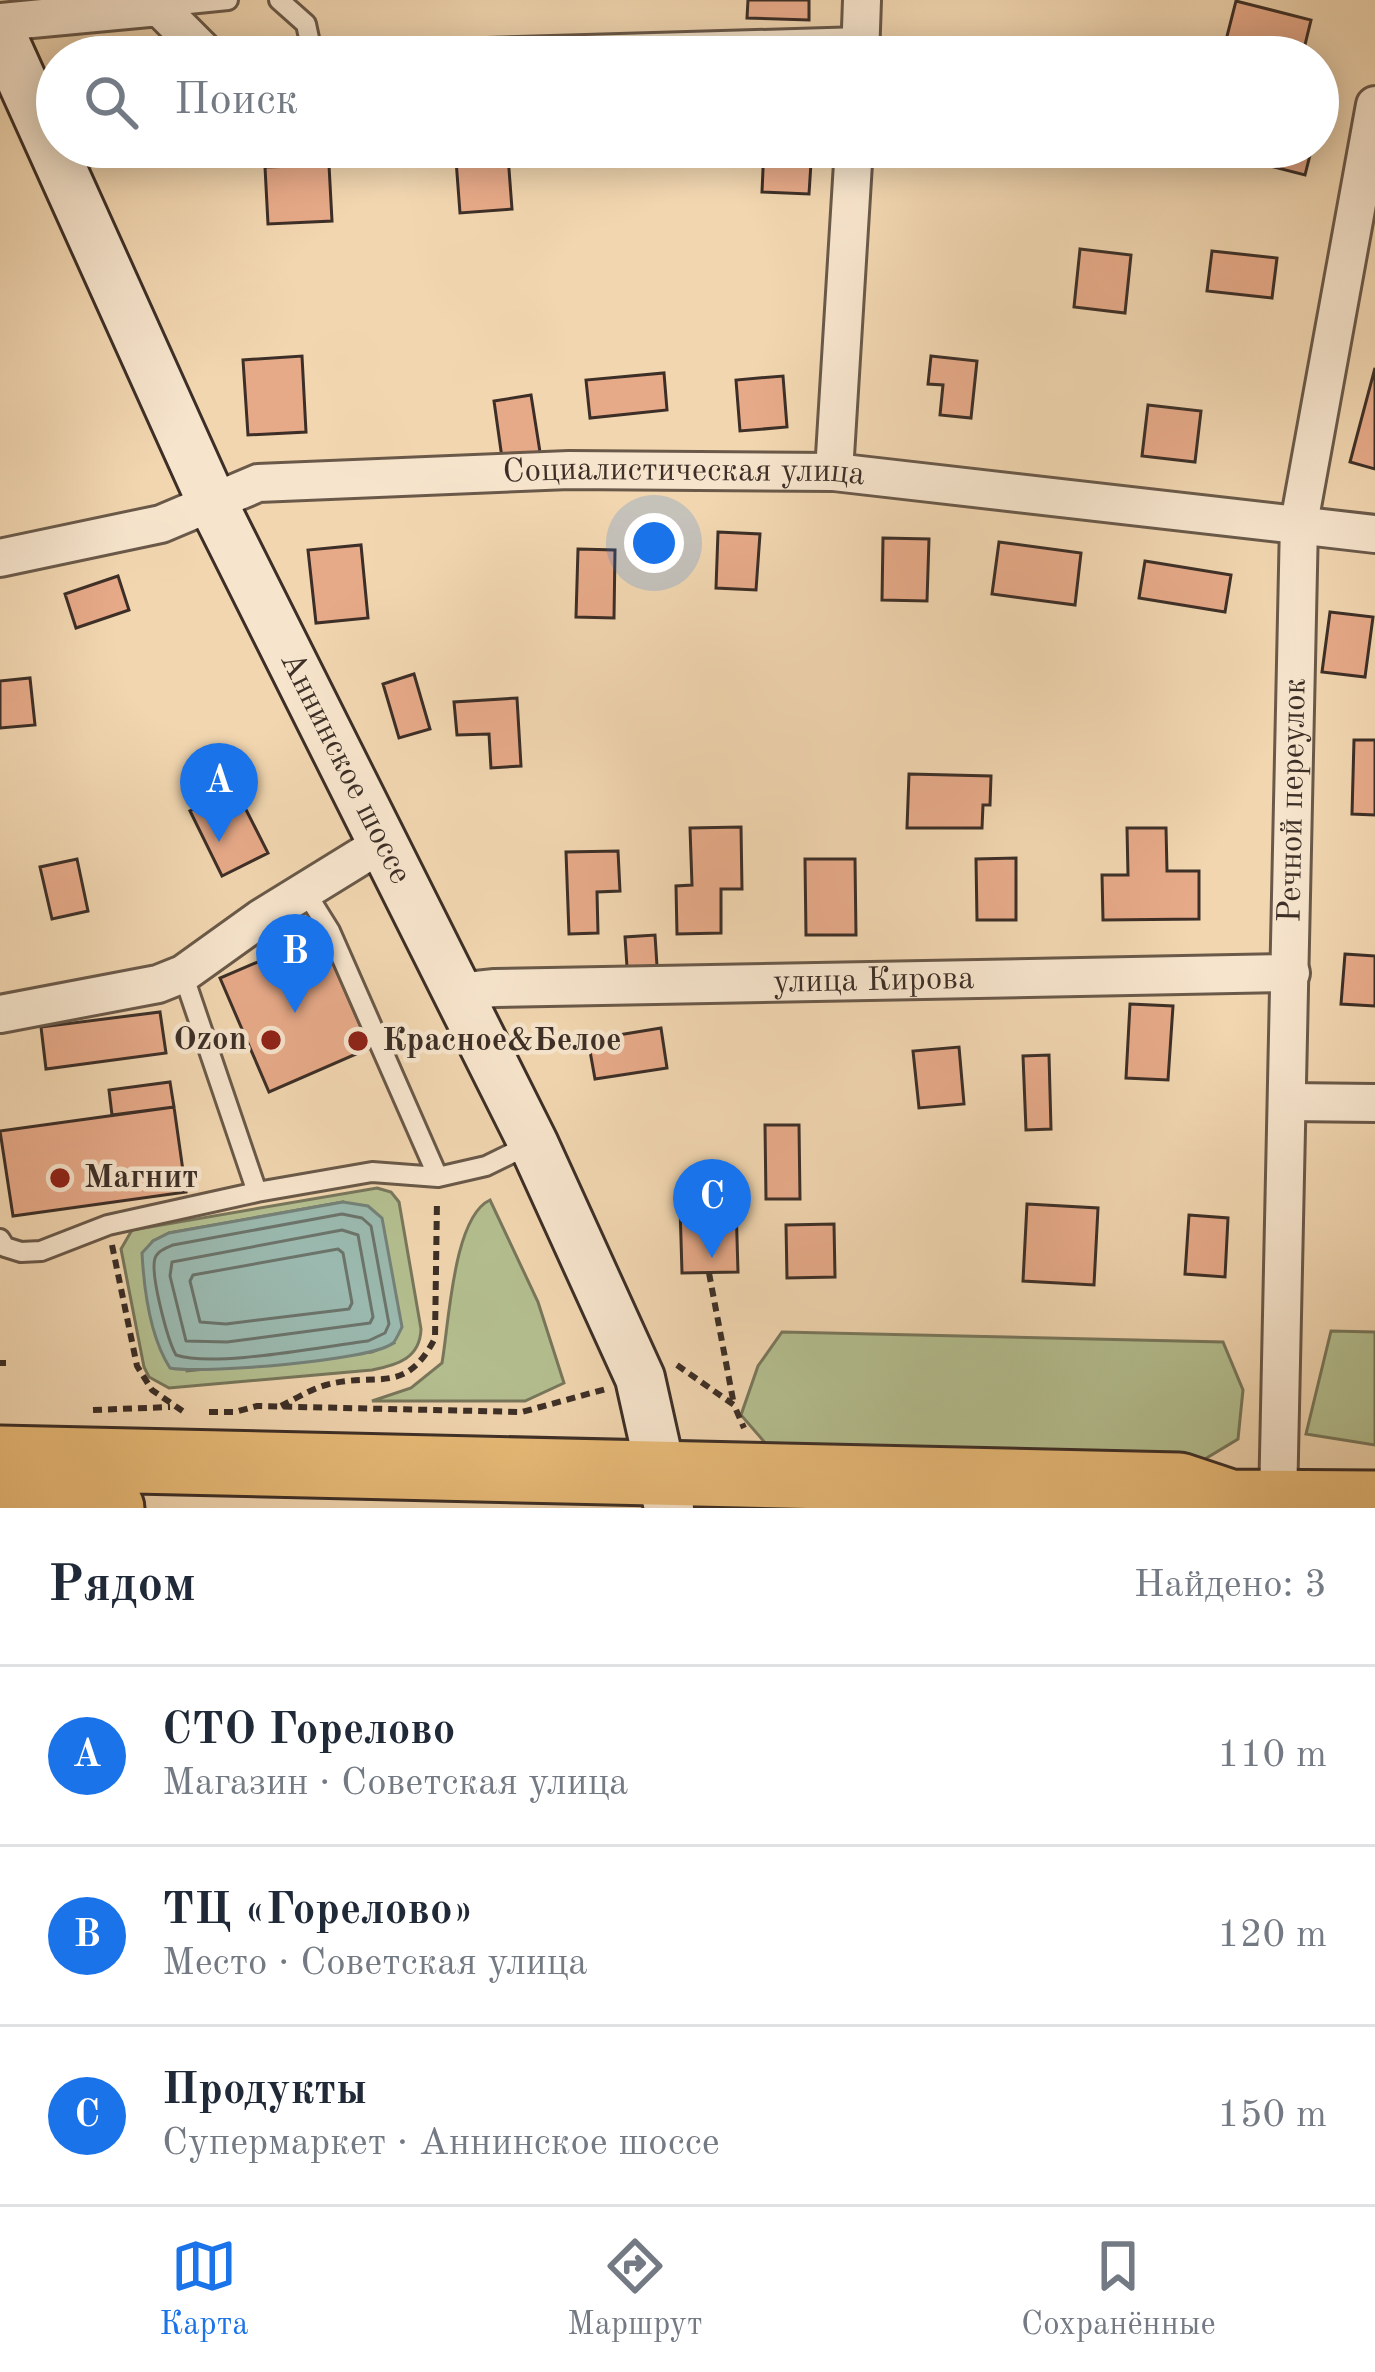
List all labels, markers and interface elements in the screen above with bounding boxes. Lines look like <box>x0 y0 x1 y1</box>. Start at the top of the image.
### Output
search box <box>36 36 1339 168</box>
icon: search <box>78 69 144 135</box>
text: Поиск <box>174 79 298 124</box>
street label: Социалистическая улица <box>502 453 867 492</box>
your location <box>624 513 684 573</box>
street label: Аннинское шоссе <box>273 647 417 889</box>
street label: Речной переулок <box>1274 678 1312 923</box>
pin: A <box>180 743 258 842</box>
pin: B <box>256 914 334 1013</box>
street label: улица Кирова <box>773 962 975 999</box>
place label: Ozon <box>173 1024 247 1057</box>
place label: Красное&Белое <box>382 1025 622 1058</box>
marker: Ozon <box>258 1027 284 1053</box>
marker: Красное&Белое <box>345 1028 371 1054</box>
pin: C <box>673 1159 751 1258</box>
place label: Магнит <box>84 1162 198 1195</box>
marker: Магнит <box>47 1165 73 1191</box>
text: Рядом <box>48 1561 196 1612</box>
text: Найдено: 3 <box>1134 1566 1327 1605</box>
text: СТО Горелово <box>162 1709 456 1754</box>
text: A <box>72 1736 102 1775</box>
text: 110 m <box>1217 1736 1327 1775</box>
text: Магазин · Советская улица <box>162 1764 628 1803</box>
text: ТЦ «Горелово» <box>162 1889 474 1934</box>
text: B <box>73 1916 101 1955</box>
text: 120 m <box>1217 1916 1327 1955</box>
text: Место · Советская улица <box>162 1944 588 1983</box>
text: Продукты <box>162 2069 367 2114</box>
text: C <box>74 2096 100 2135</box>
text: 150 m <box>1217 2096 1327 2135</box>
text: Супермаркет · Аннинское шоссе <box>162 2124 720 2163</box>
tab: Карта <box>159 2233 249 2346</box>
tab: Маршрут <box>567 2233 703 2346</box>
tab: Сохранённые <box>1021 2233 1216 2346</box>

